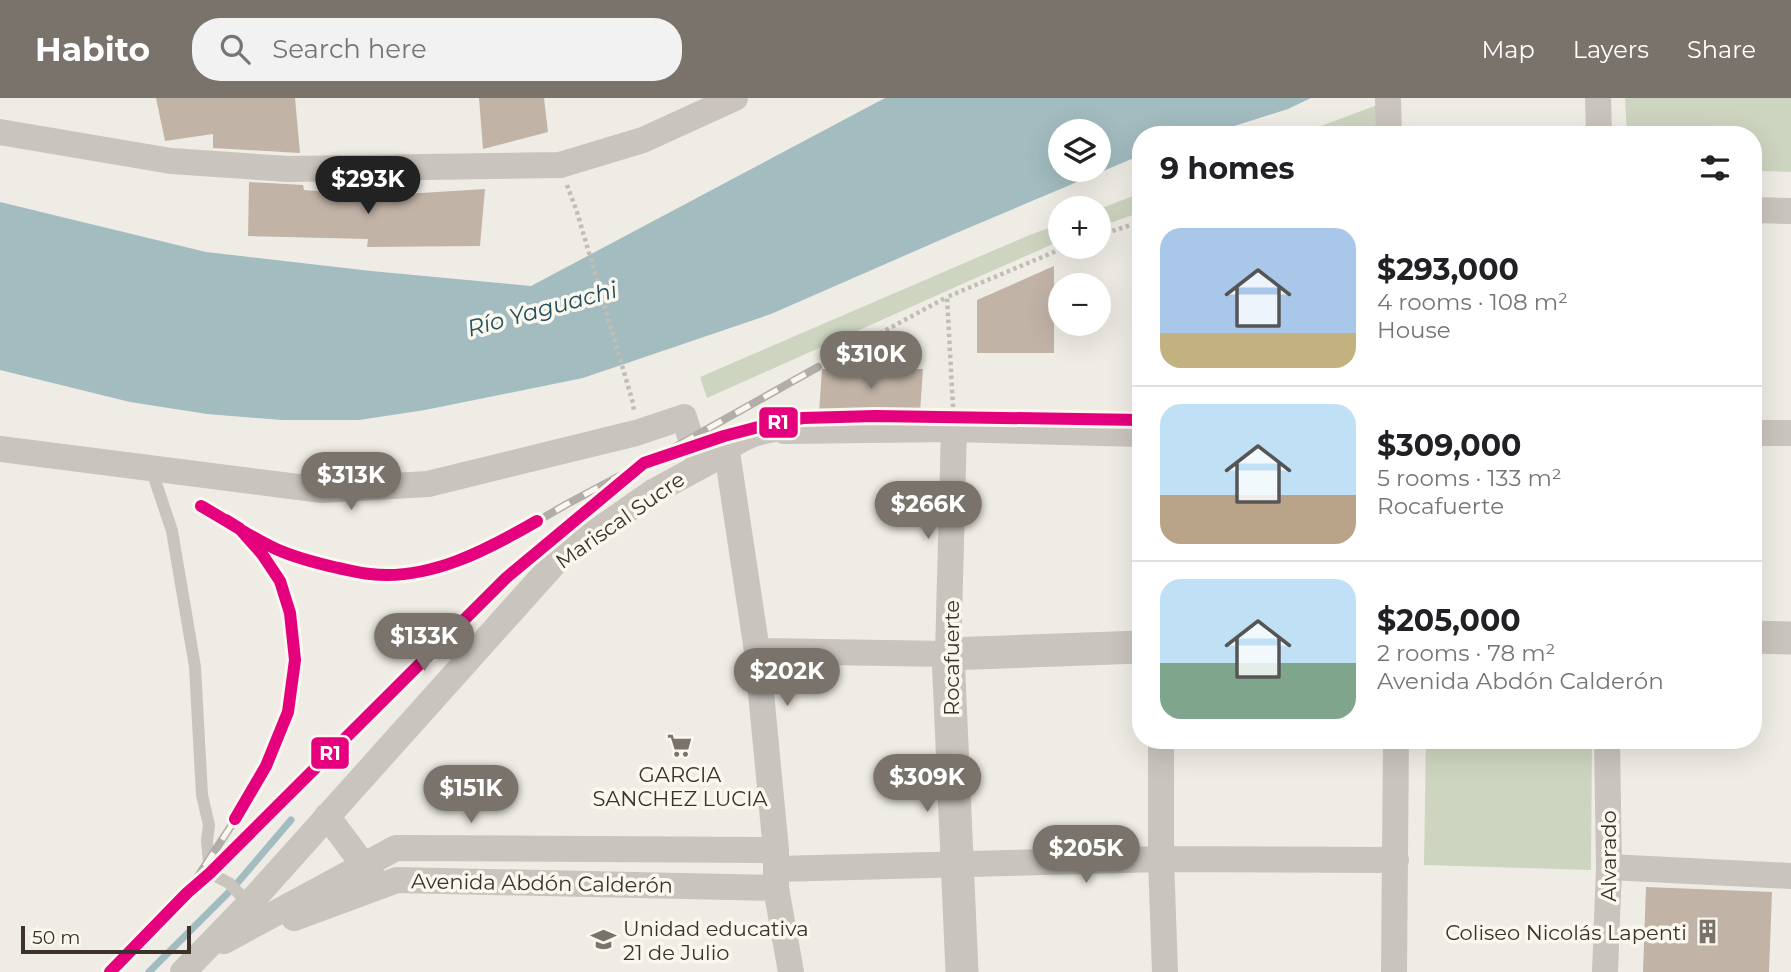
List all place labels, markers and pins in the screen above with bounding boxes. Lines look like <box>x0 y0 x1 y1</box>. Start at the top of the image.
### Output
pin: $293K <box>319 156 417 216</box>
pin: $310K <box>822 331 920 391</box>
pin: $313K <box>302 452 400 512</box>
pin: $266K <box>879 482 977 541</box>
pin: $133K <box>375 614 473 673</box>
pin: $202K <box>738 648 836 708</box>
supermarket icon: GARCIA SANCHEZ LUCIA <box>666 731 694 759</box>
pin: $309K <box>878 754 976 814</box>
place label: GARCIA SANCHEZ LUCIA <box>592 762 769 811</box>
pin: $151K <box>422 766 520 825</box>
pin: $205K <box>1037 826 1135 885</box>
place label: Unidad educativa 21 de Julio <box>623 916 809 965</box>
building icon: Coliseo Nicolás Lapenti <box>1693 918 1721 946</box>
place label: Coliseo Nicolás Lapenti <box>1445 920 1687 945</box>
school or university icon: Unidad educativa 21 de Julio <box>589 926 617 954</box>

